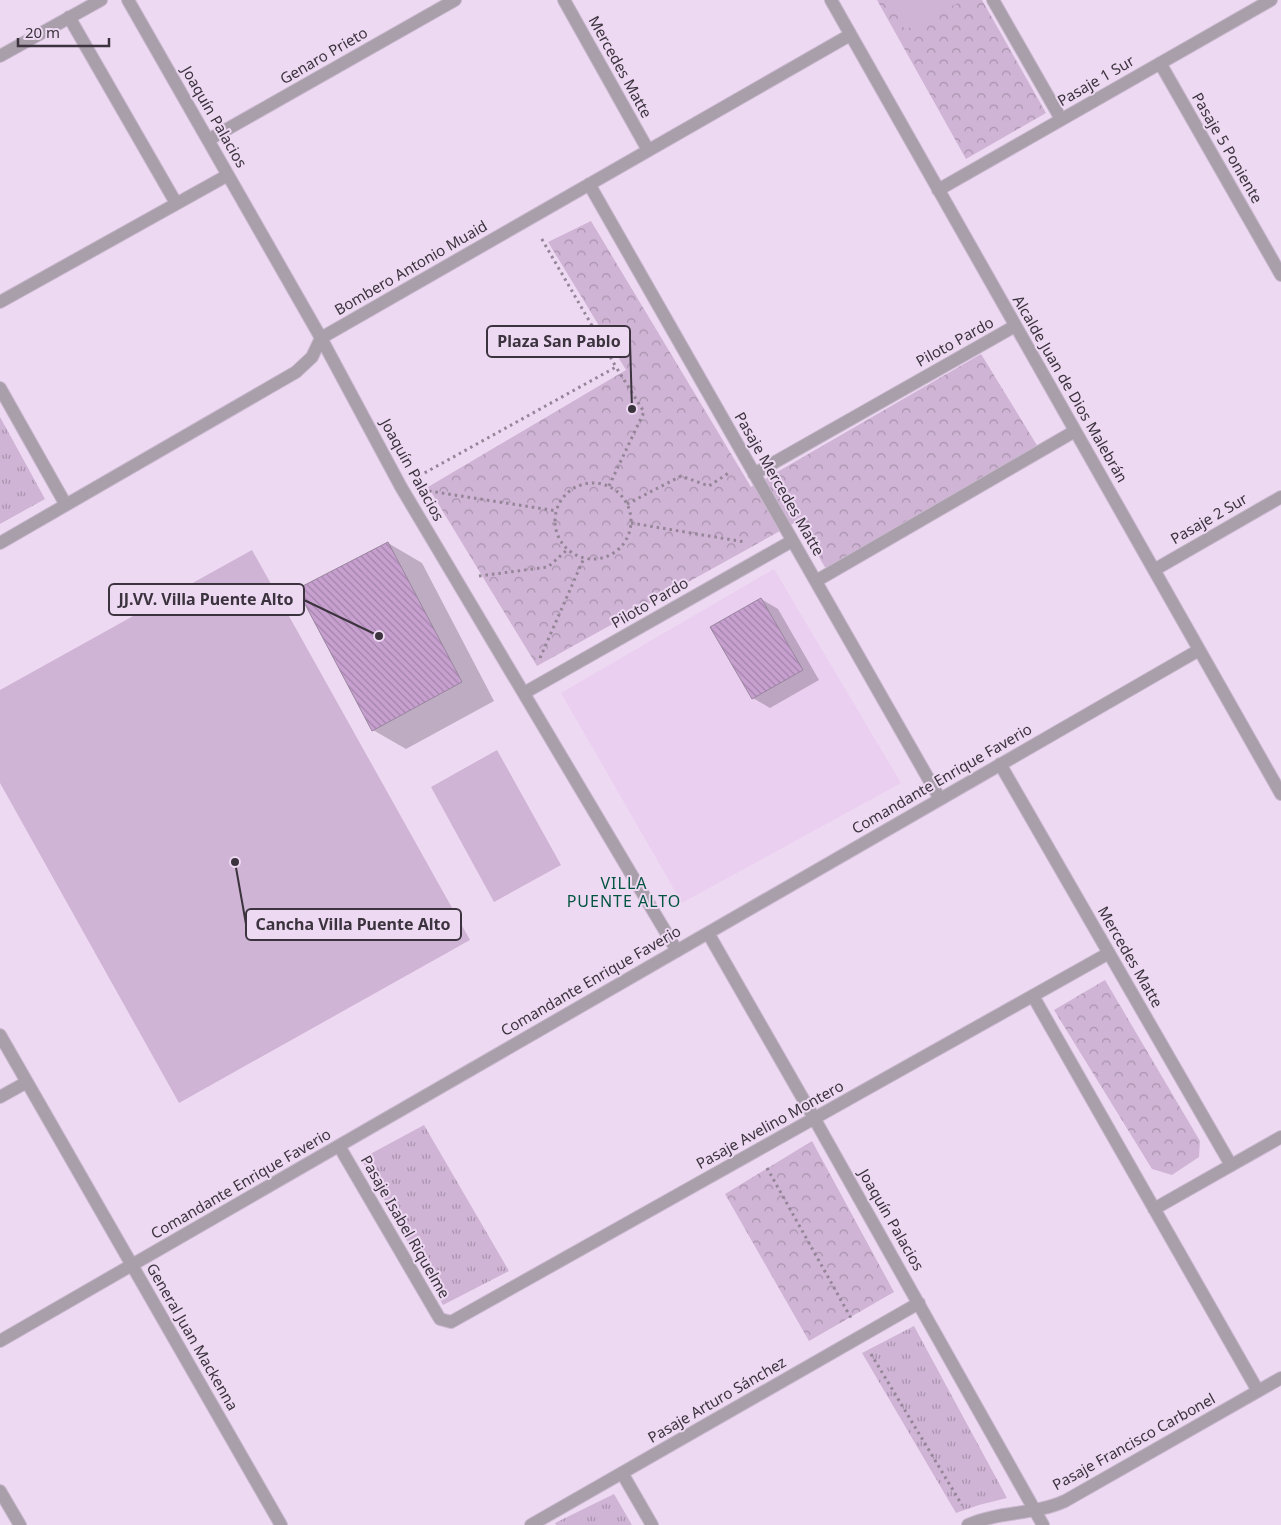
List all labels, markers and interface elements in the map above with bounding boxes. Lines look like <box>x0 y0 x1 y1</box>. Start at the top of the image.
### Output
street label: Mercedes Matte <box>585 12 657 121</box>
scale bar <box>18 15 109 47</box>
text: 20 m <box>25 22 60 42</box>
street label: Genaro Prieto <box>276 22 371 88</box>
street label: Pasaje 1 Sur <box>1053 50 1138 110</box>
street label: Joaquín Palacios <box>177 60 252 171</box>
street label: Pasaje 5 Poniente <box>1188 89 1268 206</box>
street label: Bombero Antonio Muaid <box>330 215 491 319</box>
street label: Alcalde Juan de Dios Malebrán <box>1009 291 1133 486</box>
street label: Piloto Pardo <box>912 312 997 371</box>
callout: Plaza San Pablo <box>487 326 630 357</box>
text: Plaza San Pablo <box>497 330 621 352</box>
street label: Pasaje Mercedes Matte <box>730 408 829 559</box>
street label: Joaquín Palacios <box>375 413 449 524</box>
street label: Pasaje 2 Sur <box>1166 488 1251 548</box>
street label: Piloto Pardo <box>607 572 692 632</box>
callout: JJ.VV. Villa Puente Alto <box>109 584 304 615</box>
text: JJ.VV. Villa Puente Alto <box>117 588 293 610</box>
street label: Comandante Enrique Faverio <box>848 718 1035 838</box>
district label: VILLA PUENTE ALTO <box>567 872 681 912</box>
street label: Mercedes Matte <box>1094 902 1168 1011</box>
callout: Cancha Villa Puente Alto <box>246 909 461 940</box>
text: Cancha Villa Puente Alto <box>256 913 450 935</box>
street label: Comandante Enrique Faverio <box>497 920 684 1040</box>
street label: Pasaje Avelino Montero <box>692 1075 847 1173</box>
street label: Comandante Enrique Faverio <box>147 1123 334 1243</box>
street label: Pasaje Isabel Riquelme <box>357 1151 455 1302</box>
street label: Joaquín Palacios <box>854 1163 929 1274</box>
street label: General Juan Mackenna <box>143 1259 243 1414</box>
street label: Pasaje Arturo Sánchez <box>644 1351 789 1447</box>
street label: Pasaje Francisco Carbonel <box>1049 1388 1218 1494</box>

